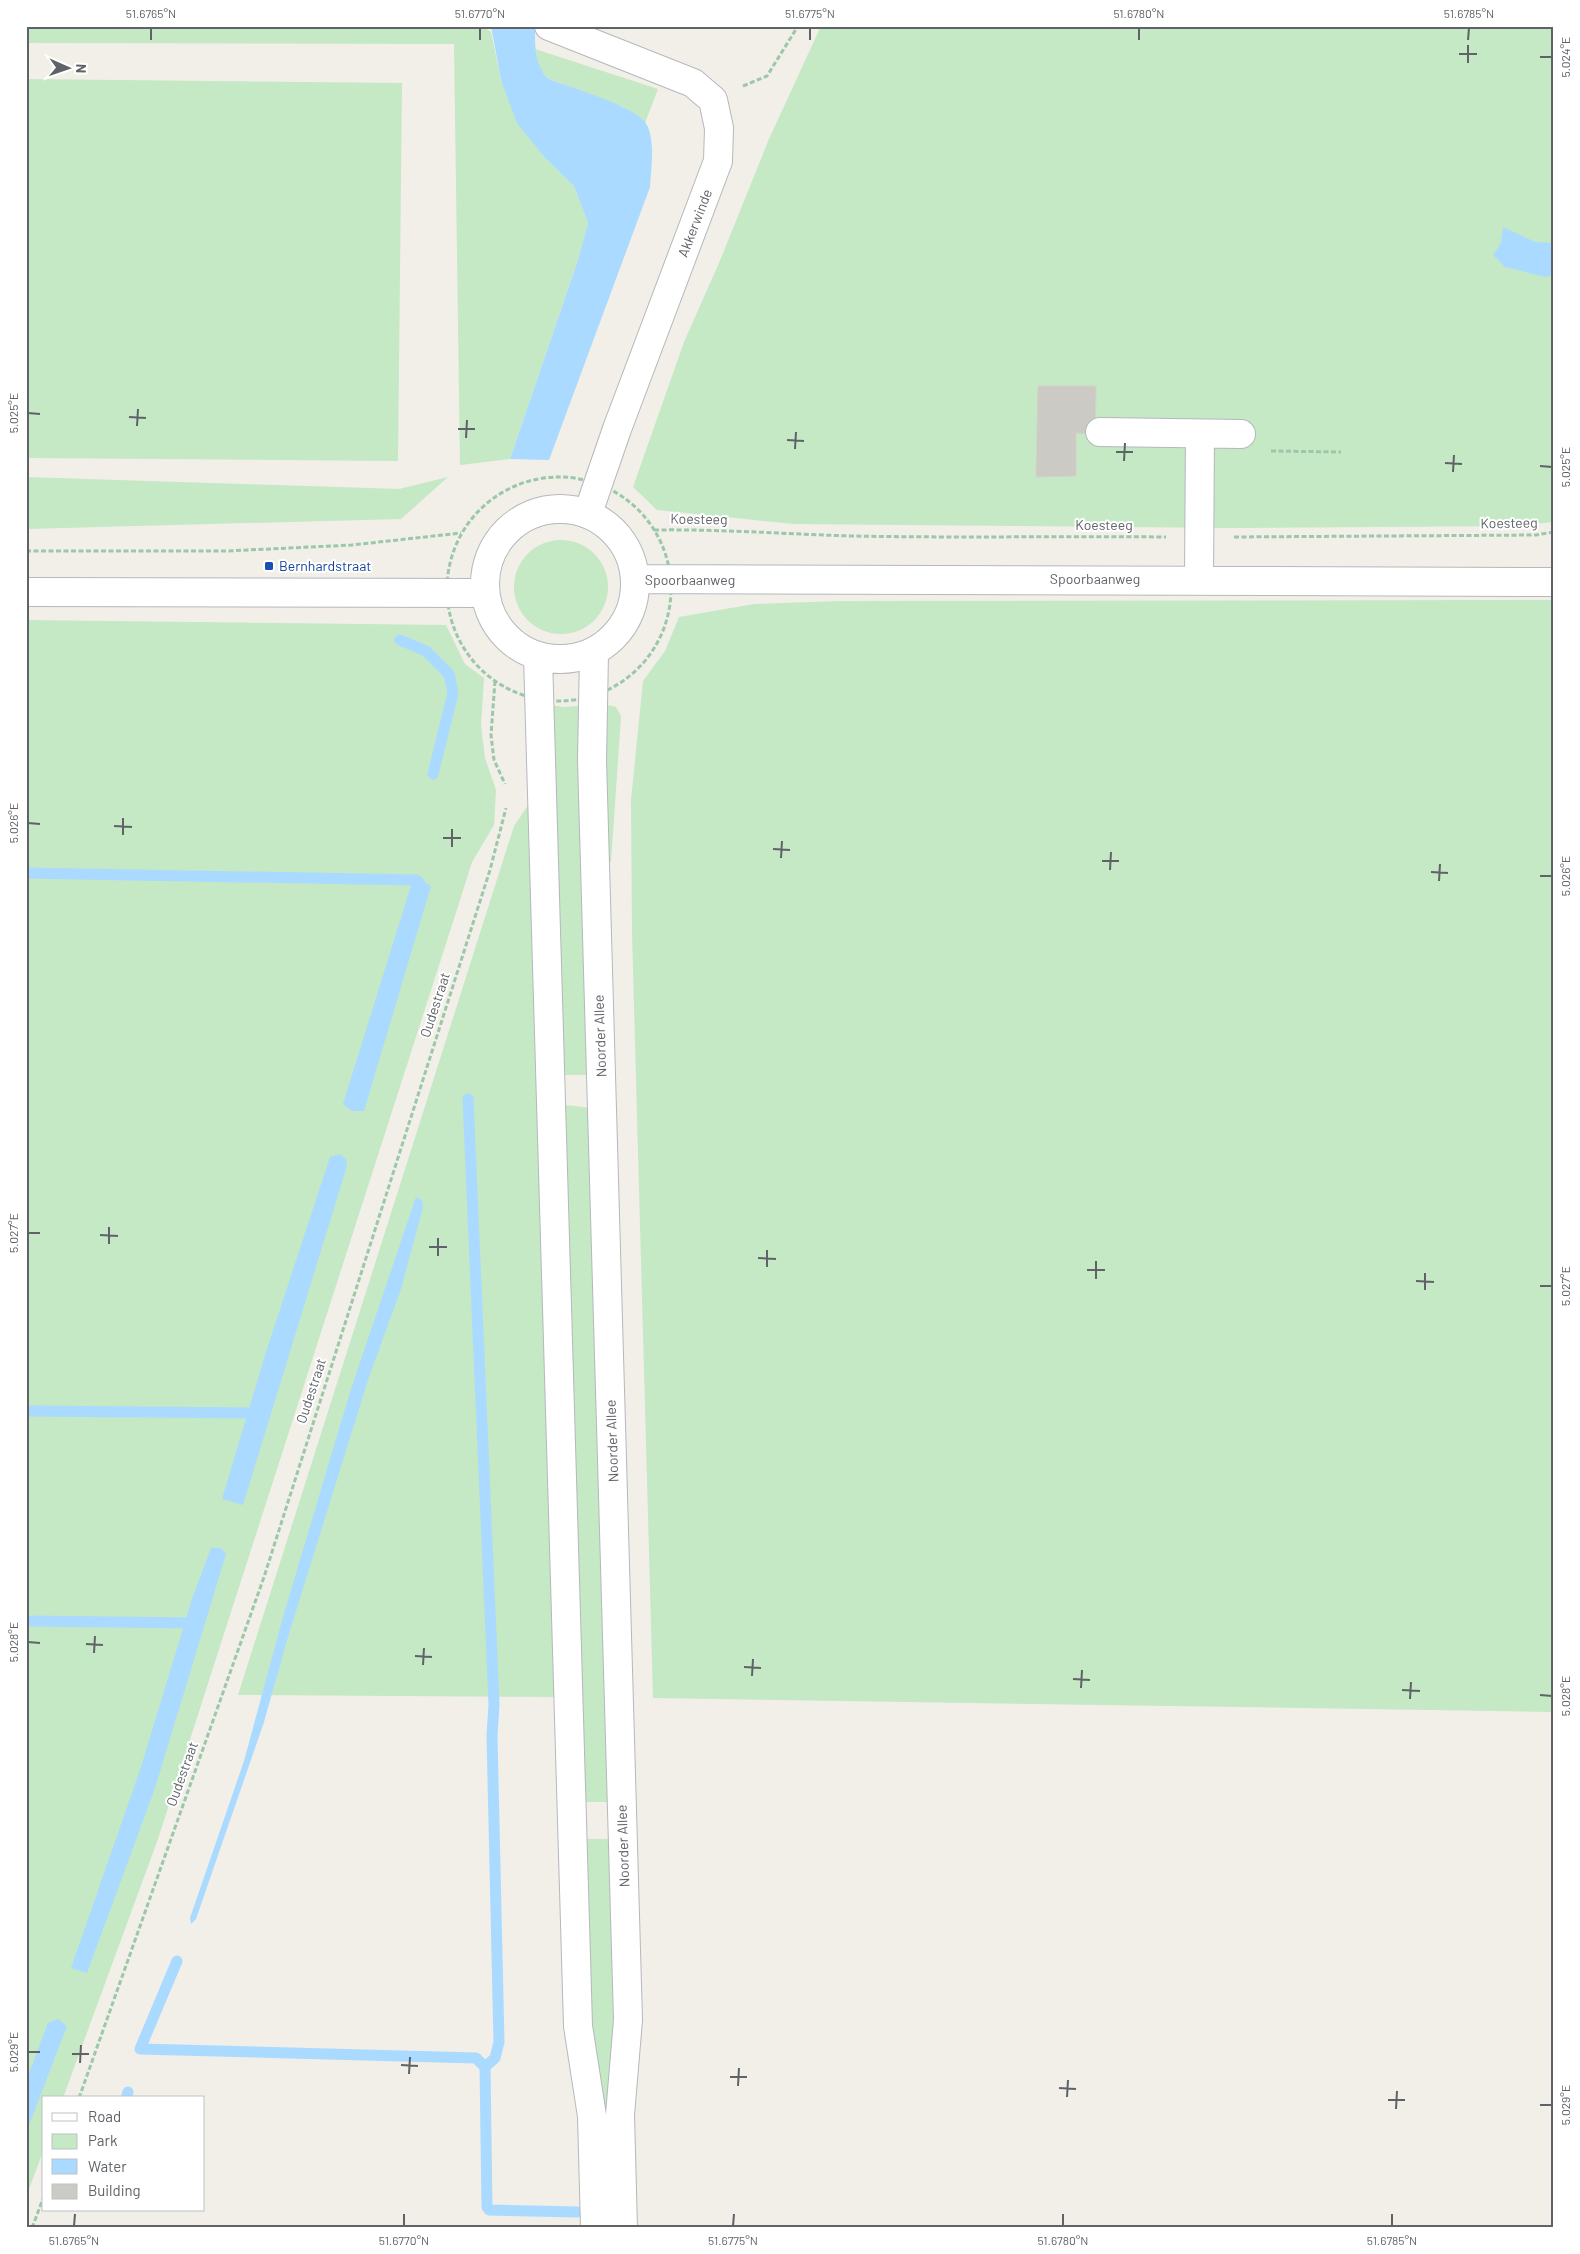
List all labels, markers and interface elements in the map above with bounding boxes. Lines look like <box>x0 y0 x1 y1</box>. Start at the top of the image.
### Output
text: 51.6765°N <box>126 6 176 20</box>
text: 51.6770°N <box>455 6 505 20</box>
text: 51.6775°N <box>785 6 835 20</box>
text: 51.6780°N <box>1114 6 1164 20</box>
text: 51.6785°N <box>1444 6 1494 20</box>
text: 5.024°E <box>1558 37 1572 77</box>
north arrow <box>42 42 92 92</box>
text: N <box>73 64 90 73</box>
street label: Akkerwinde <box>674 186 715 259</box>
text: 5.025°E <box>6 393 20 433</box>
text: 5.025°E <box>1558 447 1572 487</box>
street label: Koesteeg <box>670 510 728 527</box>
street label: Koesteeg <box>1480 514 1538 531</box>
street label: Koesteeg <box>1075 516 1133 533</box>
place label: Bernhardstraat <box>279 557 371 574</box>
marker: Bernhardstraat <box>263 560 275 572</box>
street label: Spoorbaanweg <box>1050 570 1140 587</box>
street label: Spoorbaanweg <box>645 571 735 588</box>
text: 5.026°E <box>6 803 20 843</box>
text: 5.026°E <box>1558 856 1572 896</box>
street label: Oudestraat <box>416 970 453 1040</box>
street label: Noorder Allee <box>590 994 609 1078</box>
text: 5.027°E <box>6 1213 20 1253</box>
text: 5.027°E <box>1558 1266 1572 1306</box>
street label: Oudestraat <box>292 1356 329 1426</box>
street label: Noorder Allee <box>602 1399 621 1483</box>
text: 5.028°E <box>6 1622 20 1662</box>
text: 5.028°E <box>1558 1676 1572 1716</box>
street label: Oudestraat <box>162 1739 201 1808</box>
street label: Noorder Allee <box>613 1804 632 1888</box>
text: 5.029°E <box>6 2032 20 2072</box>
text: 5.029°E <box>1558 2085 1572 2125</box>
legend <box>42 2096 205 2212</box>
text: Road <box>88 2107 121 2125</box>
text: Park <box>88 2131 118 2149</box>
text: Water <box>88 2157 127 2175</box>
text: Building <box>88 2181 141 2199</box>
text: 51.6765°N <box>49 2233 99 2247</box>
text: 51.6770°N <box>379 2233 429 2247</box>
text: 51.6775°N <box>708 2233 758 2247</box>
text: 51.6780°N <box>1038 2233 1088 2247</box>
text: 51.6785°N <box>1367 2233 1417 2247</box>

